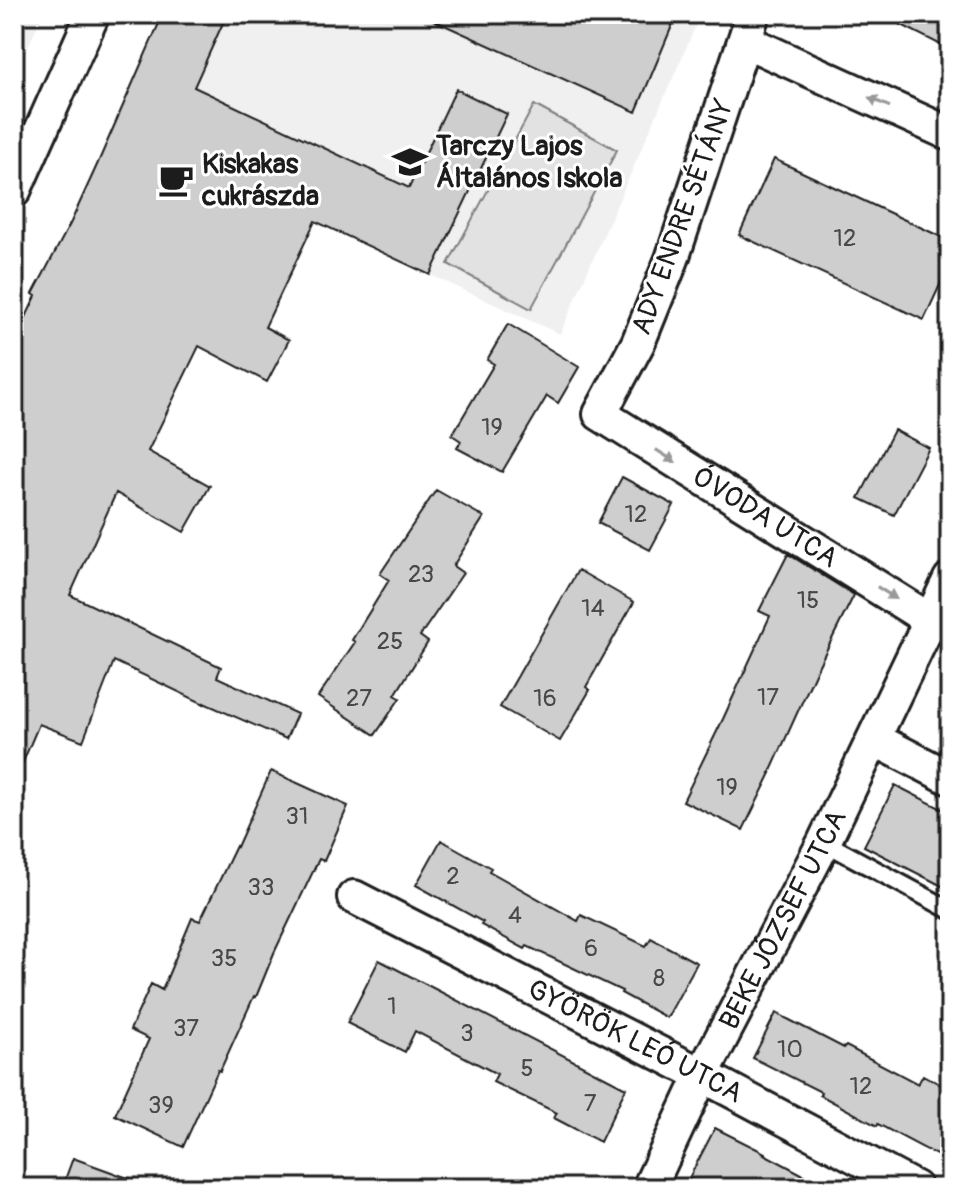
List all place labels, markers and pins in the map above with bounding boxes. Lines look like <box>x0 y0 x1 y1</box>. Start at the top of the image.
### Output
place label: Tarczy Lajos Általános Iskola <box>435 129 622 196</box>
school or university icon: Tarczy Lajos Általános Iskola <box>391 143 429 181</box>
place label: Kiskakas cukrászda <box>201 147 319 214</box>
cafe icon: Kiskakas cukrászda <box>157 161 195 199</box>

